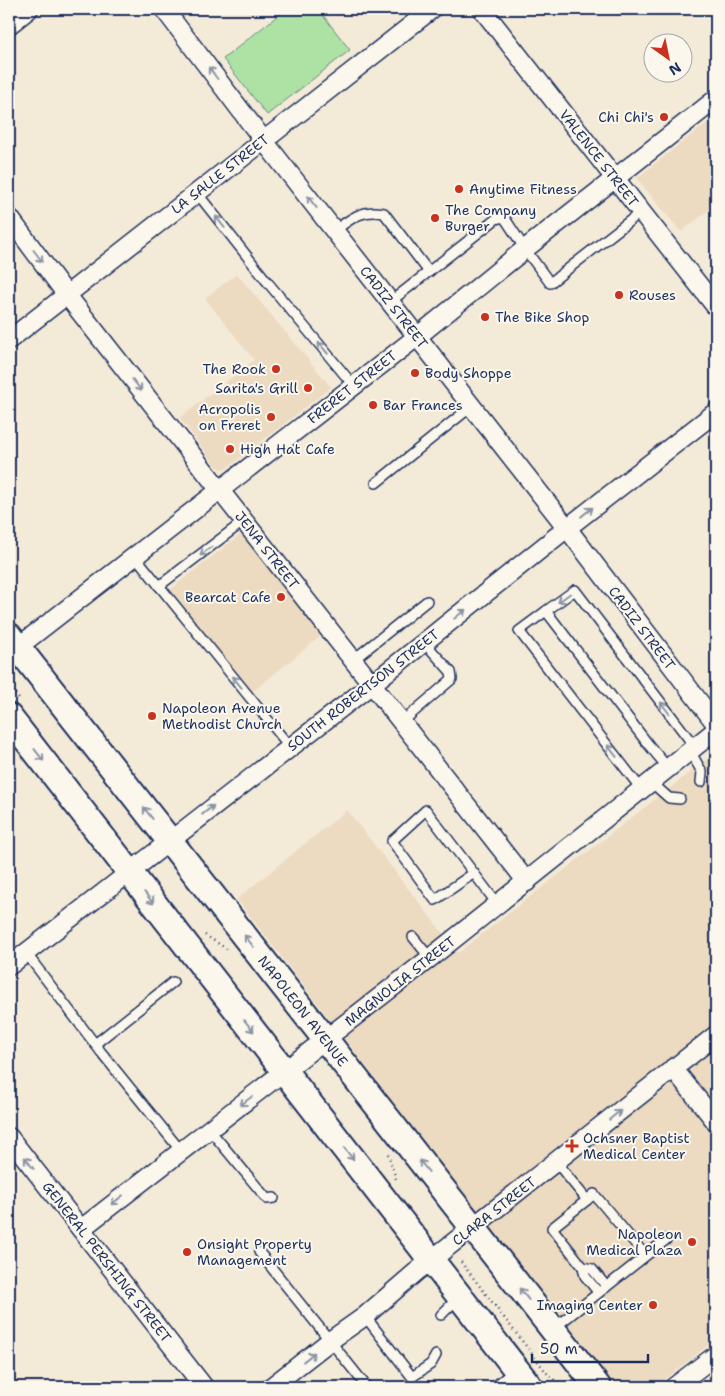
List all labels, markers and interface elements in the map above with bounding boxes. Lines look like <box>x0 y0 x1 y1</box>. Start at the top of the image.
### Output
north arrow <box>642 32 692 82</box>
text: N <box>666 58 685 79</box>
one-way arrow <box>207 67 218 80</box>
street label: VALENCE STREET <box>555 106 643 210</box>
place label: Chi Chi's <box>598 108 654 126</box>
marker: Chi Chi's <box>658 111 670 123</box>
street label: LA SALLE STREET <box>167 130 273 218</box>
place label: Anytime Fitness <box>469 180 577 198</box>
marker: Anytime Fitness <box>453 183 465 195</box>
one-way arrow <box>306 196 317 209</box>
place label: The Company Burger <box>445 201 536 235</box>
marker: The Company Burger <box>429 212 441 224</box>
one-way arrow <box>215 216 226 229</box>
one-way arrow <box>33 249 43 263</box>
street label: CADIZ STREET <box>356 262 432 352</box>
place label: Rouses <box>629 286 676 304</box>
marker: Rouses <box>613 289 625 301</box>
place label: The Bike Shop <box>495 308 589 326</box>
marker: The Bike Shop <box>479 311 491 323</box>
one-way arrow <box>317 342 328 355</box>
street label: FRERET STREET <box>304 346 401 428</box>
place label: The Rook <box>202 360 266 378</box>
marker: The Rook <box>270 363 282 375</box>
place label: Body Shoppe <box>425 364 512 382</box>
marker: Body Shoppe <box>409 367 421 379</box>
one-way arrow <box>132 378 143 391</box>
place label: Sarita's Grill <box>215 379 299 397</box>
marker: Sarita's Grill <box>302 382 314 394</box>
place label: Bar Frances <box>383 396 463 414</box>
marker: Bar Frances <box>367 399 379 411</box>
place label: Acropolis on Freret <box>199 400 261 434</box>
marker: Acropolis on Freret <box>265 411 277 423</box>
place label: High Hat Cafe <box>240 440 335 458</box>
marker: High Hat Cafe <box>224 443 236 455</box>
street label: JENA STREET <box>231 507 303 593</box>
one-way arrow <box>580 507 593 518</box>
one-way arrow <box>199 546 213 556</box>
street label: CADIZ STREET <box>605 583 679 674</box>
place label: Bearcat Cafe <box>185 588 271 606</box>
marker: Bearcat Cafe <box>275 591 287 603</box>
one-way arrow <box>557 593 571 603</box>
one-way arrow <box>453 608 466 619</box>
street label: SOUTH ROBERTSON STREET <box>283 625 443 755</box>
one-way arrow <box>232 676 243 689</box>
place label: Napoleon Avenue Methodist Church <box>162 699 282 733</box>
one-way arrow <box>660 702 671 715</box>
marker: Napoleon Avenue Methodist Church <box>146 710 158 722</box>
one-way arrow <box>606 745 617 758</box>
one-way arrow <box>33 749 44 762</box>
one-way arrow <box>201 805 214 816</box>
one-way arrow <box>143 807 154 820</box>
one-way arrow <box>144 891 155 904</box>
street label: MAGNOLIA STREET <box>341 932 459 1030</box>
one-way arrow <box>243 935 254 948</box>
street label: NAPOLEON AVENUE <box>254 952 352 1070</box>
one-way arrow <box>244 1019 254 1033</box>
one-way arrow <box>239 1096 253 1106</box>
one-way arrow <box>608 1109 621 1120</box>
place label: Ochsner Baptist Medical Center <box>583 1129 690 1163</box>
marker: Ochsner Baptist Medical Center <box>565 1139 579 1153</box>
one-way arrow <box>343 1147 354 1160</box>
one-way arrow <box>23 1157 34 1170</box>
one-way arrow <box>419 1160 430 1173</box>
street label: CLARA STREET <box>448 1172 540 1249</box>
street label: GENERAL PERSHING STREET <box>39 1178 176 1346</box>
one-way arrow <box>111 1195 124 1206</box>
place label: Napoleon Medical Plaza <box>586 1225 682 1259</box>
place label: Onsight Property Management <box>197 1235 312 1269</box>
marker: Napoleon Medical Plaza <box>686 1236 698 1248</box>
marker: Onsight Property Management <box>181 1246 193 1258</box>
one-way arrow <box>519 1288 530 1301</box>
place label: Imaging Center <box>537 1296 643 1314</box>
marker: Imaging Center <box>647 1299 659 1311</box>
scale bar <box>532 1331 649 1363</box>
text: 50 m <box>540 1339 578 1359</box>
one-way arrow <box>303 1351 316 1362</box>

